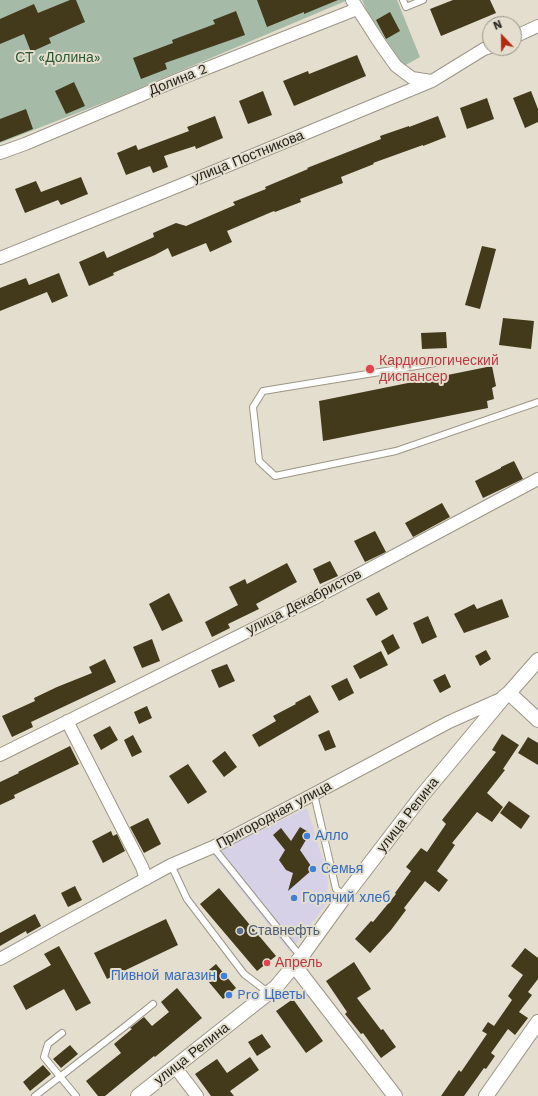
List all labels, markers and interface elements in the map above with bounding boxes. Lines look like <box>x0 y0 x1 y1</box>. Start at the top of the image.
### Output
north arrow <box>482 16 522 56</box>
text: N <box>491 18 504 33</box>
park label: СТ «Долина» <box>15 50 101 66</box>
street label: Долина 2 <box>146 61 210 99</box>
street label: улица Постникова <box>190 127 306 187</box>
place label: Кардиологический диспансер <box>379 353 499 386</box>
marker: Кардиологический диспансер <box>364 363 376 375</box>
street label: улица Декабристов <box>244 566 364 638</box>
street label: улица Репина <box>373 774 443 856</box>
street label: Пригородная улица <box>214 778 334 852</box>
place label: Алло <box>315 828 349 844</box>
marker: Алло <box>302 831 312 841</box>
place label: Семья <box>321 861 363 877</box>
marker: Семья <box>308 864 318 874</box>
place label: Горячий хлеб <box>302 890 390 906</box>
marker: Горячий хлеб <box>289 893 299 903</box>
place label: Ставнефть <box>248 923 320 939</box>
marker: Ставнефть <box>235 926 245 936</box>
place label: Апрель <box>275 955 322 971</box>
marker: Апрель <box>262 958 272 968</box>
place label: Пивной магазин <box>111 968 216 984</box>
marker: Пивной магазин <box>219 971 229 981</box>
place label: Pro Цветы <box>237 987 306 1003</box>
marker: Pro Цветы <box>224 990 234 1000</box>
street label: улица Репина <box>151 1019 233 1089</box>

